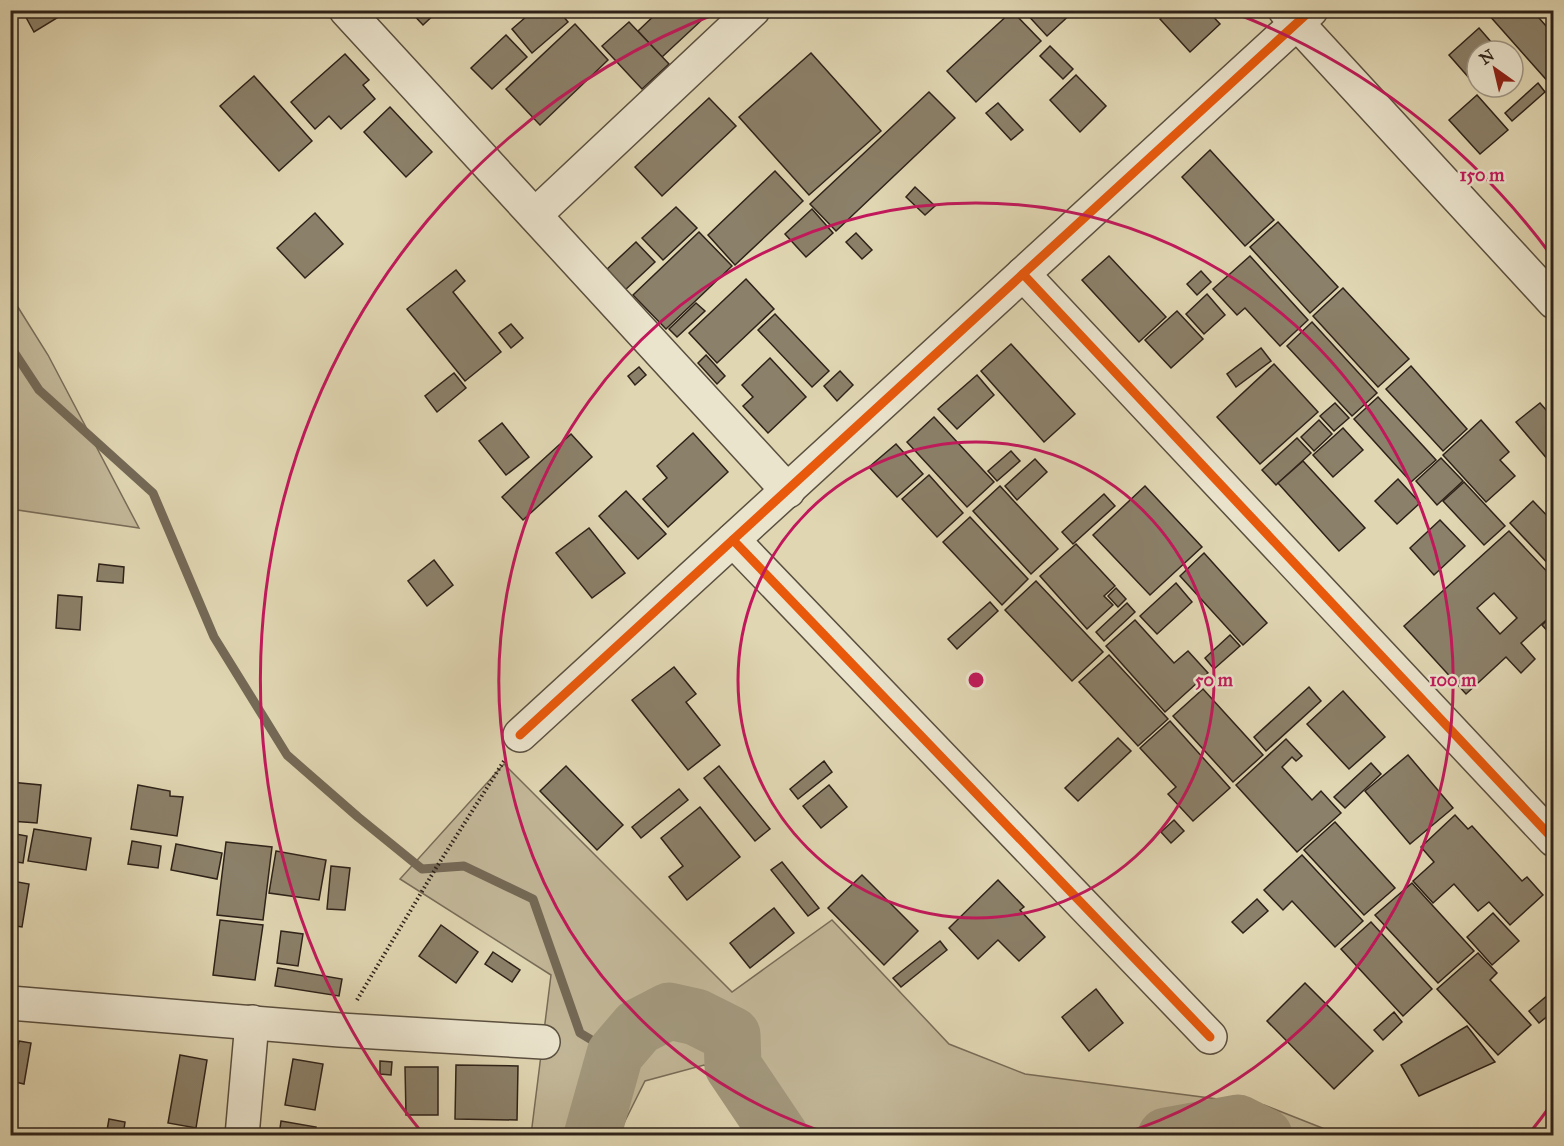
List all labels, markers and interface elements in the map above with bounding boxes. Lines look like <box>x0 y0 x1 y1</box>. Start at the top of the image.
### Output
north arrow <box>1465 39 1525 99</box>
text: N <box>1476 45 1498 69</box>
text: 150 m <box>1460 164 1505 186</box>
text: 50 m <box>1195 669 1234 691</box>
text: 100 m <box>1430 669 1477 691</box>
centre of rings <box>966 670 986 690</box>

